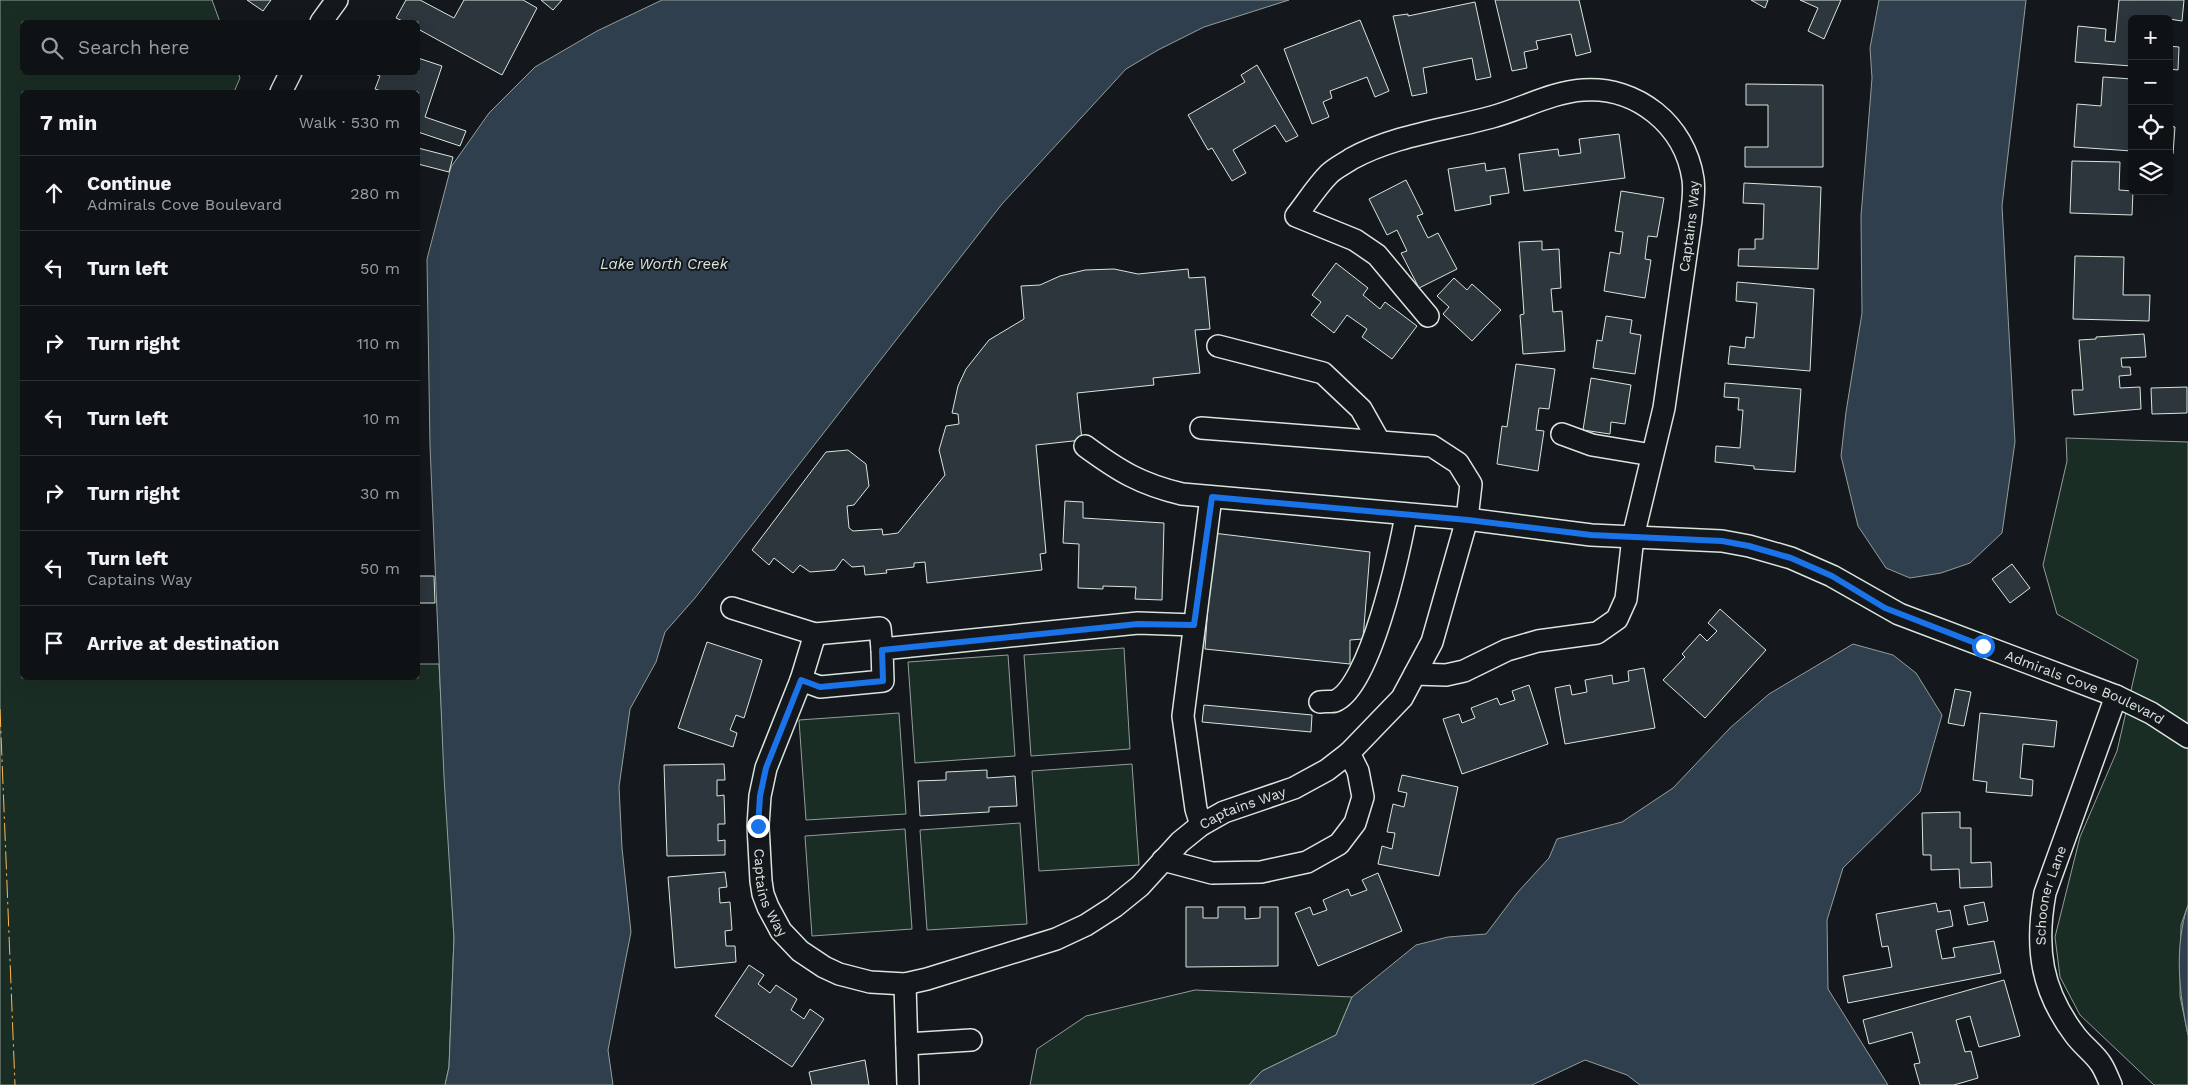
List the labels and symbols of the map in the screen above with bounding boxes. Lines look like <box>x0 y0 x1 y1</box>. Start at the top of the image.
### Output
street label: Captains Way <box>1676 179 1702 273</box>
water label: Lake Worth Creek <box>600 255 729 273</box>
route start <box>1972 635 1995 658</box>
street label: Admirals Cove Boulevard <box>2003 647 2167 727</box>
street label: Captains Way <box>1196 783 1288 832</box>
route end <box>747 815 770 838</box>
street label: Schooner Lane <box>2033 843 2069 945</box>
street label: Captains Way <box>751 848 791 941</box>

